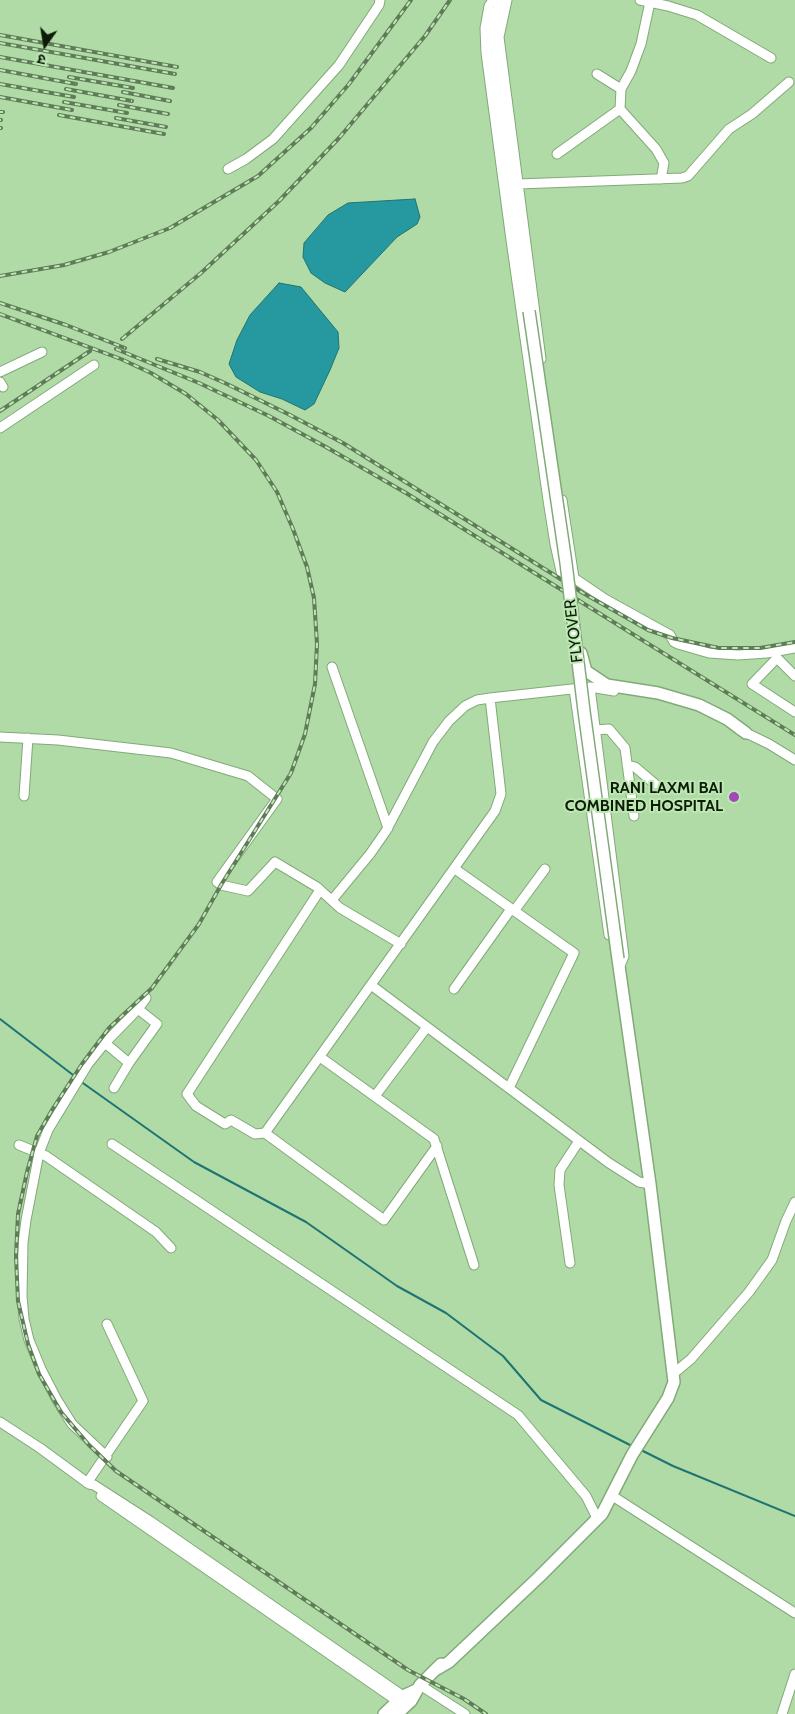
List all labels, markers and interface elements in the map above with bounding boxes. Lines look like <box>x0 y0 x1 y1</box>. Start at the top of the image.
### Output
north arrow <box>20 20 70 70</box>
text: उ <box>36 50 48 69</box>
street label: FLYOVER <box>561 598 587 664</box>
place label: RANI LAXMI BAI COMBINED HOSPITAL <box>565 778 723 816</box>
marker: RANI LAXMI BAI COMBINED HOSPITAL <box>727 790 741 804</box>

